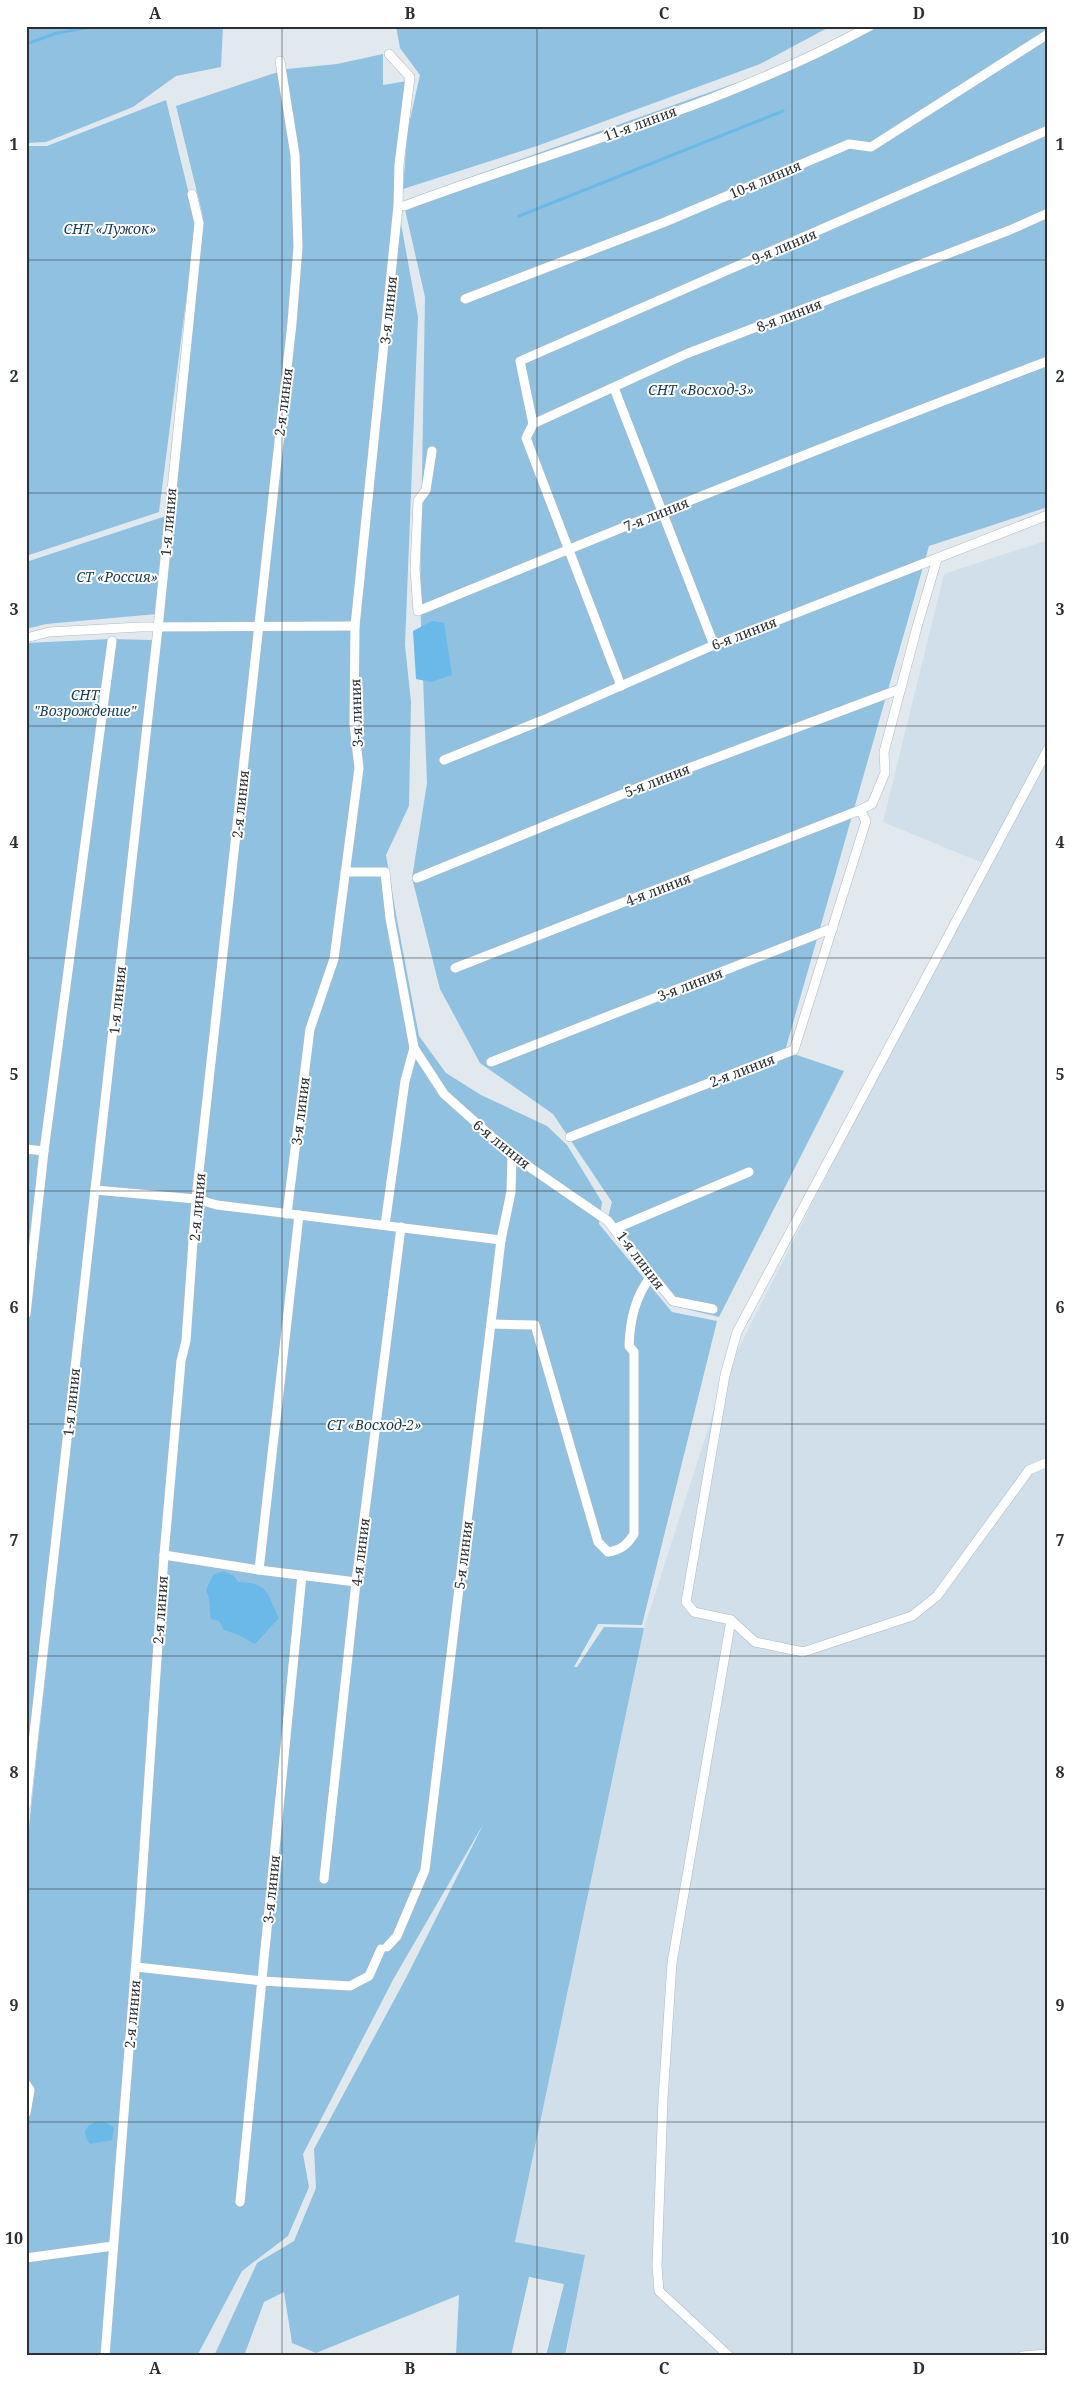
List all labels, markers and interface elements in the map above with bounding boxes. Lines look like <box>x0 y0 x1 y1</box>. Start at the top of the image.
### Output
text: A <box>149 2 162 24</box>
text: B <box>405 2 416 24</box>
text: C <box>659 2 670 24</box>
text: D <box>913 2 925 24</box>
street label: 11-я линия <box>601 101 679 145</box>
text: 1 <box>9 133 19 155</box>
text: 1 <box>1055 133 1065 155</box>
street label: 10-я линия <box>726 155 804 203</box>
park label: СНТ «Лужок» <box>64 219 156 238</box>
street label: 9-я линия <box>749 224 819 268</box>
street label: 3-я линия <box>375 275 401 345</box>
street label: 8-я линия <box>754 294 824 336</box>
text: 2 <box>9 365 19 387</box>
text: 2 <box>1055 365 1065 387</box>
street label: 2-я линия <box>269 367 297 437</box>
park label: СНТ «Восход-3» <box>648 380 754 399</box>
street label: 1-я линия <box>156 487 180 557</box>
street label: 7-я линия <box>621 492 691 536</box>
park label: СТ «Россия» <box>76 567 158 586</box>
text: 3 <box>9 598 19 620</box>
text: 3 <box>1055 598 1065 620</box>
street label: 6-я линия <box>709 612 779 654</box>
street label: 3-я линия <box>345 678 367 748</box>
park label: СНТ "Возрождение" <box>34 685 137 720</box>
street label: 5-я линия <box>622 759 692 801</box>
street label: 2-я линия <box>227 769 253 839</box>
text: 4 <box>9 831 19 853</box>
text: 4 <box>1055 831 1065 853</box>
street label: 4-я линия <box>623 868 693 910</box>
street label: 3-я линия <box>655 963 725 1005</box>
street label: 1-я линия <box>104 965 130 1035</box>
street label: 2-я линия <box>707 1049 777 1091</box>
text: 5 <box>9 1063 19 1085</box>
text: 5 <box>1055 1063 1065 1085</box>
street label: 3-я линия <box>286 1076 314 1146</box>
street label: 6-я линия <box>469 1115 535 1173</box>
street label: 2-я линия <box>185 1172 209 1242</box>
street label: 1-я линия <box>613 1227 669 1293</box>
text: 6 <box>9 1296 19 1318</box>
text: 6 <box>1055 1296 1065 1318</box>
street label: 1-я линия <box>58 1367 84 1437</box>
park label: СТ «Восход-2» <box>327 1415 421 1434</box>
street label: 4-я линия <box>346 1517 374 1587</box>
street label: 5-я линия <box>449 1520 477 1590</box>
text: 7 <box>9 1529 19 1551</box>
text: 7 <box>1055 1529 1065 1551</box>
street label: 2-я линия <box>148 1575 172 1645</box>
text: 8 <box>9 1761 19 1783</box>
text: 8 <box>1055 1761 1065 1783</box>
street label: 3-я линия <box>258 1854 284 1924</box>
street label: 2-я линия <box>120 1979 144 2049</box>
text: 9 <box>9 1994 19 2016</box>
text: 9 <box>1055 1994 1065 2016</box>
text: 10 <box>5 2227 23 2249</box>
text: 10 <box>1051 2227 1069 2249</box>
text: A <box>149 2357 162 2379</box>
text: B <box>405 2357 416 2379</box>
text: C <box>659 2357 670 2379</box>
text: D <box>913 2357 925 2379</box>

